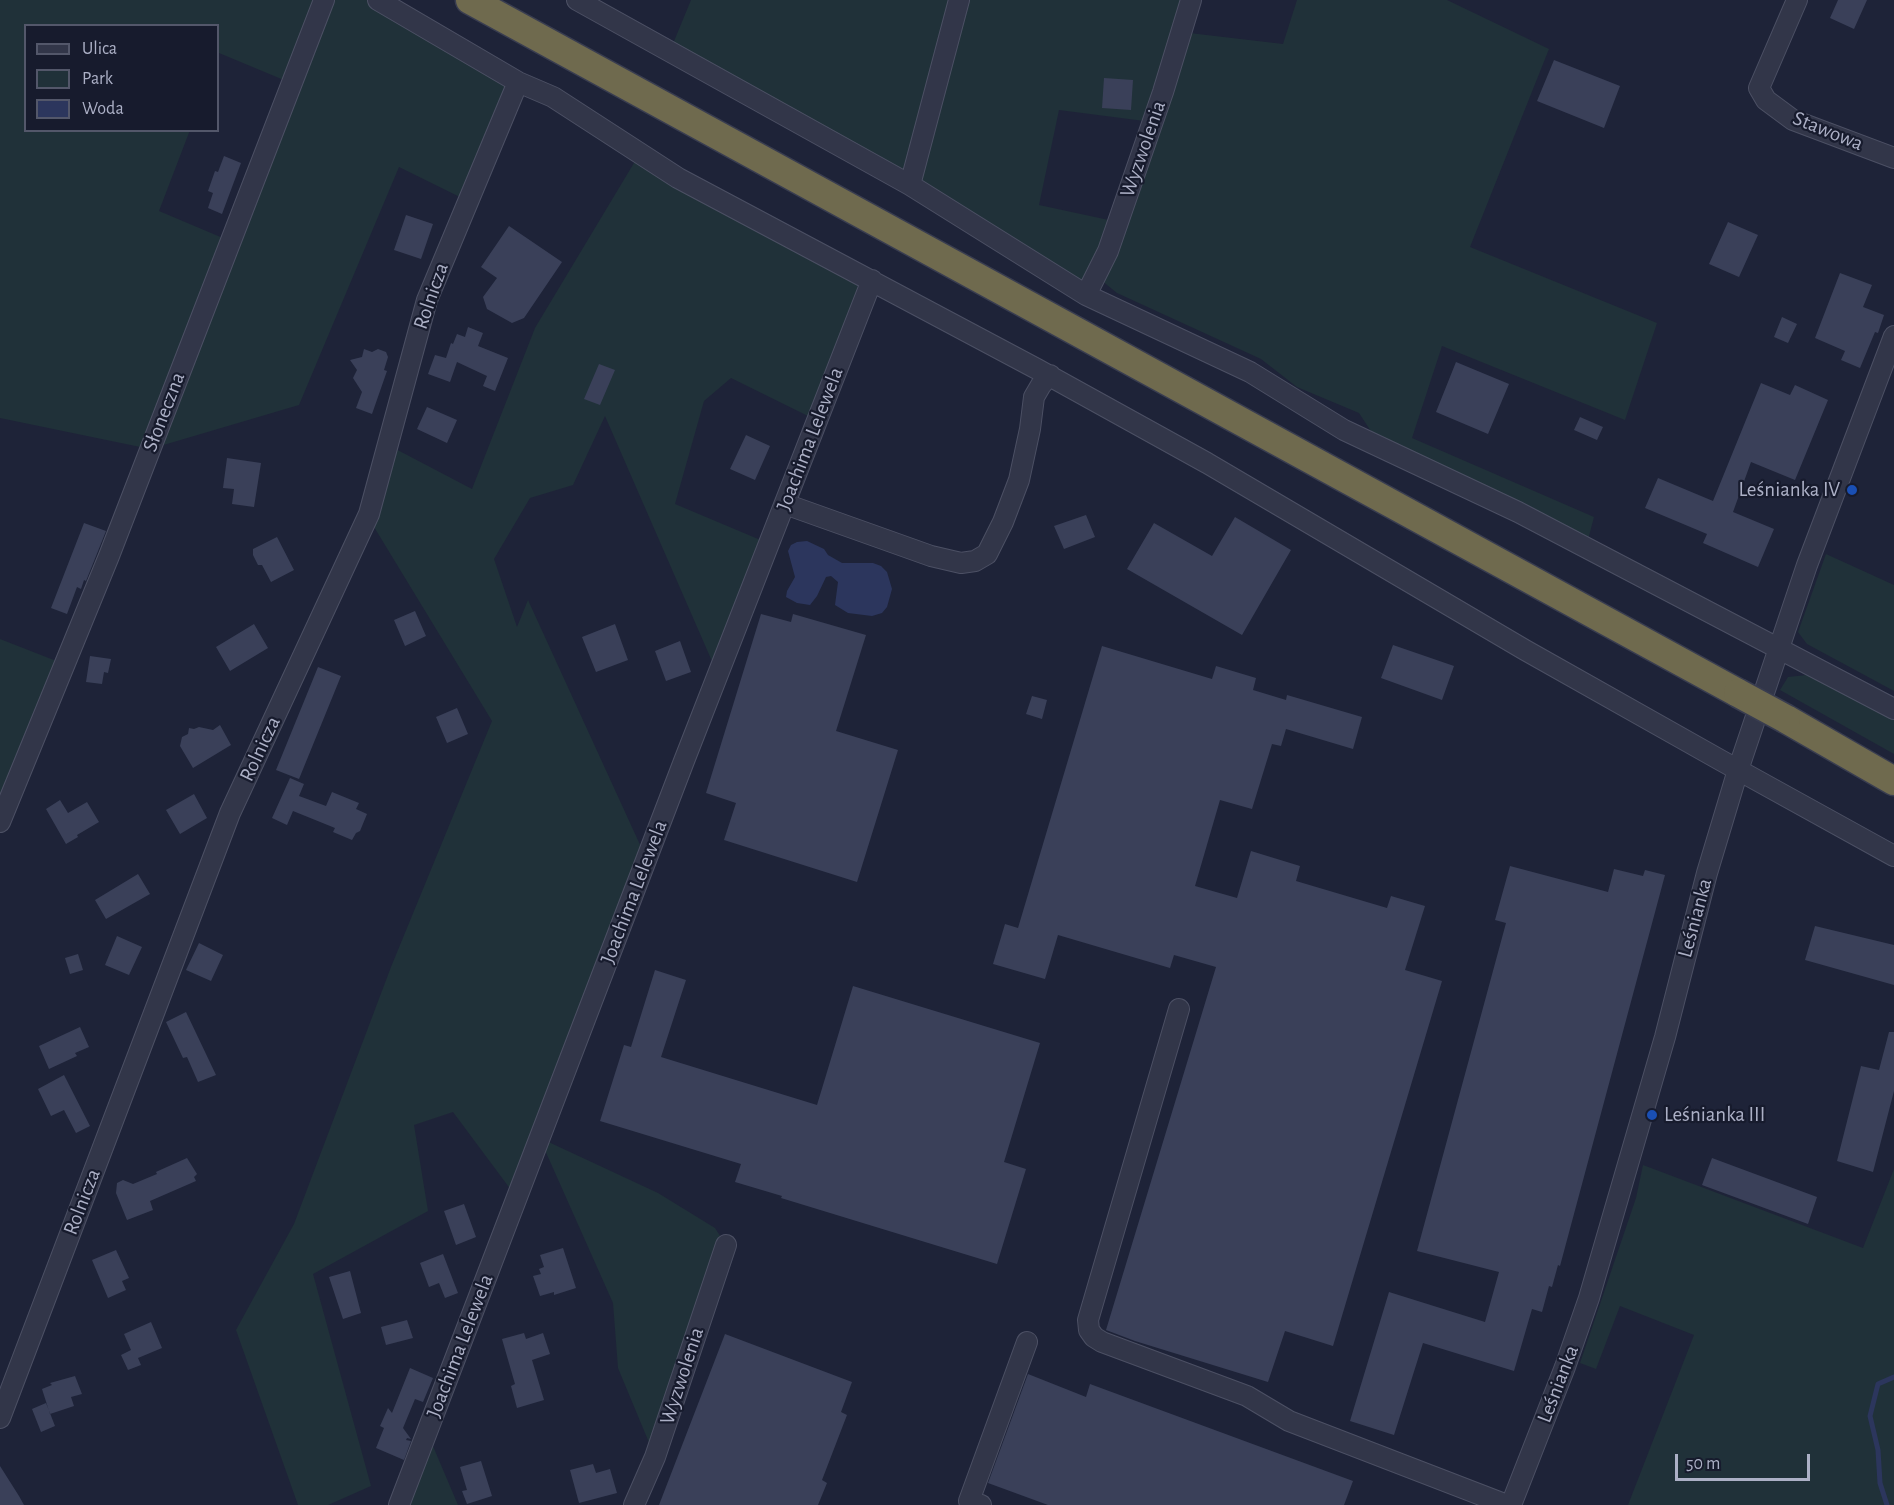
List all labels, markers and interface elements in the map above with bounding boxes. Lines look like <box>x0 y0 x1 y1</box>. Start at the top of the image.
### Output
legend <box>24 24 219 132</box>
text: Ulica <box>82 40 117 58</box>
text: Park <box>82 70 113 88</box>
street label: Wyzwolenia <box>1115 97 1171 201</box>
text: Woda <box>82 100 124 118</box>
street label: Stawowa <box>1789 106 1867 156</box>
street label: Rolnicza <box>408 259 454 333</box>
street label: Joachima Lelewela <box>771 364 849 514</box>
street label: Słoneczna <box>137 369 191 455</box>
place label: Leśnianka IV <box>1738 477 1840 503</box>
marker: Leśnianka IV <box>1845 483 1859 497</box>
street label: Rolnicza <box>234 713 286 785</box>
street label: Joachima Lelewela <box>595 817 673 967</box>
street label: Leśnianka <box>1672 876 1718 960</box>
place label: Leśnianka III <box>1664 1102 1765 1128</box>
marker: Leśnianka III <box>1645 1108 1659 1122</box>
street label: Rolnicza <box>58 1165 106 1239</box>
street label: Joachima Lelewela <box>421 1271 499 1421</box>
street label: Wyzwolenia <box>654 1324 710 1428</box>
street label: Leśnianka <box>1532 1342 1584 1426</box>
scale bar <box>1678 1442 1813 1480</box>
text: 50 m <box>1686 1455 1720 1473</box>

